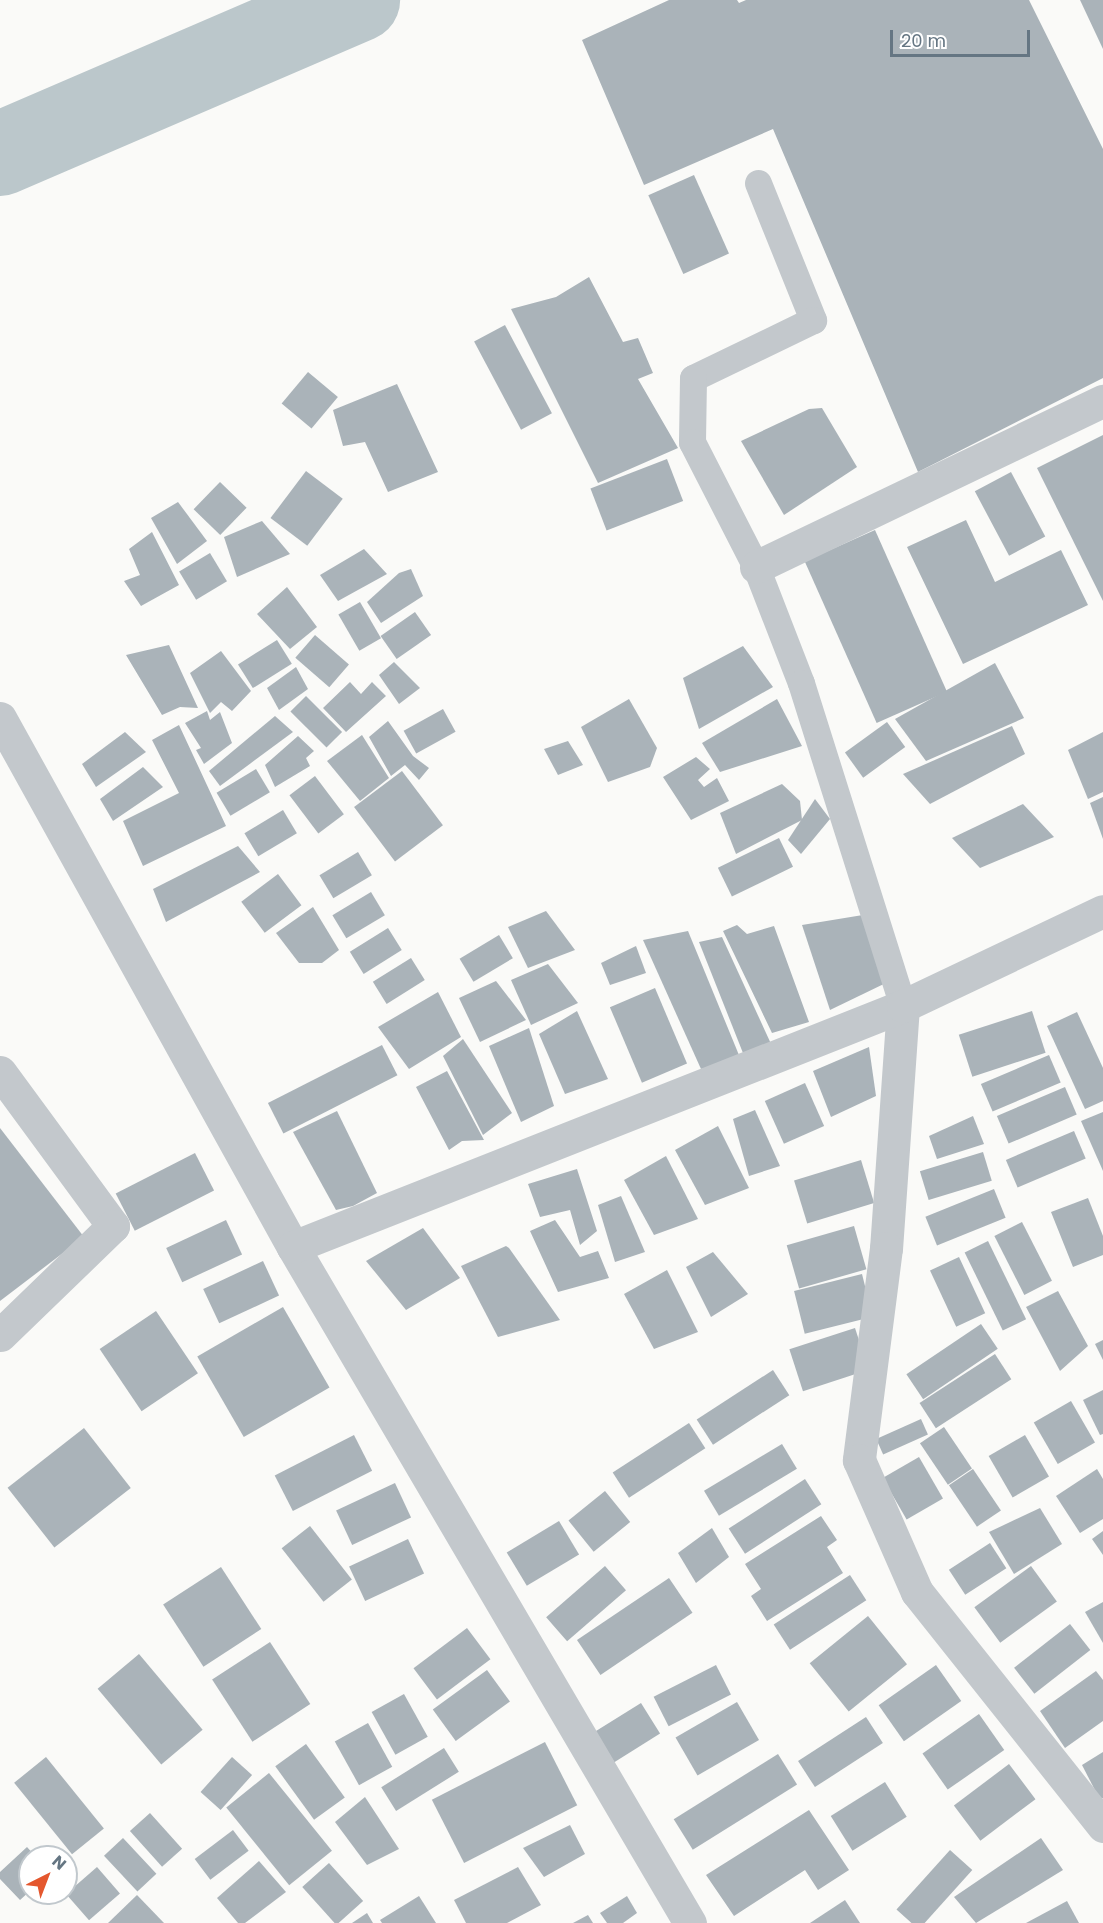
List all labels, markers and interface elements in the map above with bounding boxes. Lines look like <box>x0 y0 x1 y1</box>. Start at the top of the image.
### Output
scale bar <box>893 18 1032 56</box>
text: 20 m <box>901 28 946 53</box>
north arrow <box>18 1845 78 1905</box>
text: N <box>47 1850 71 1875</box>

